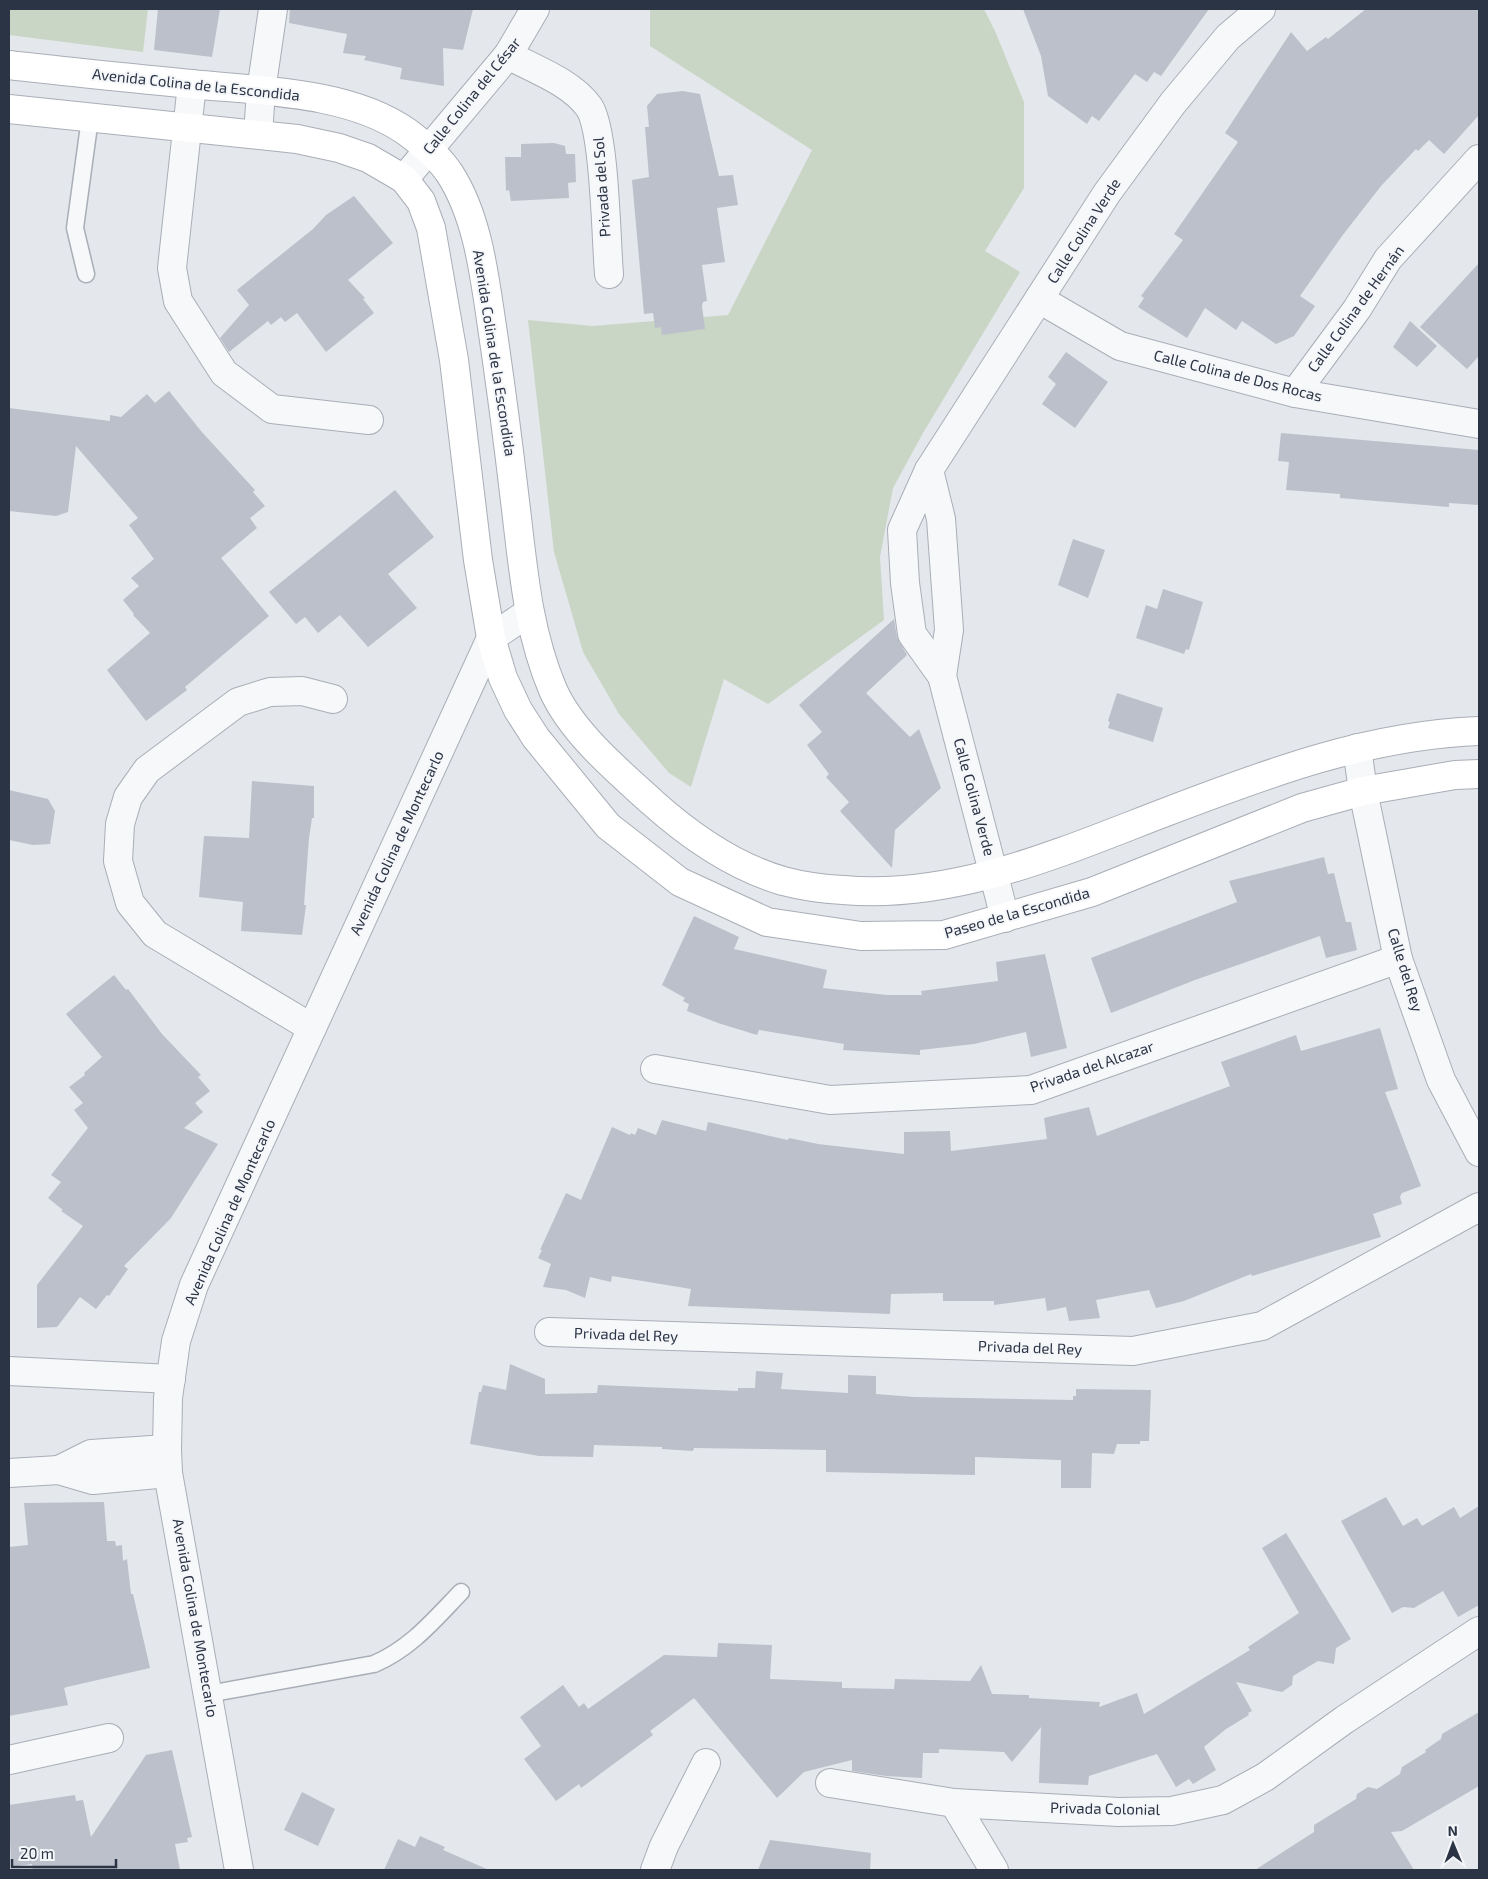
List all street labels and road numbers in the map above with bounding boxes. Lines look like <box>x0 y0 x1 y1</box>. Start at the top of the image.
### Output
street label: Calle Colina del César <box>419 33 524 157</box>
street label: Avenida Colina de la Escondida <box>91 64 301 104</box>
street label: Privada del Sol <box>588 136 613 238</box>
street label: Calle Colina Verde <box>1043 175 1124 286</box>
street label: Calle Colina de Hernán <box>1303 241 1407 375</box>
street label: Avenida Colina de la Escondida <box>470 248 520 457</box>
street label: Calle Colina de Dos Rocas <box>1152 345 1324 405</box>
street label: Calle Colina Verde <box>951 736 999 858</box>
street label: Avenida Colina de Montecarlo <box>345 747 447 938</box>
street label: Paseo de la Escondida <box>942 883 1091 941</box>
street label: Calle del Rey <box>1385 926 1427 1014</box>
street label: Privada del Alcazar <box>1027 1036 1156 1096</box>
street label: Avenida Colina de Montecarlo <box>180 1116 278 1307</box>
street label: Privada del Rey <box>574 1323 678 1345</box>
street label: Privada del Rey <box>978 1336 1082 1358</box>
street label: Avenida Colina de Montecarlo <box>170 1517 222 1719</box>
street label: Privada Colonial <box>1050 1798 1161 1818</box>

